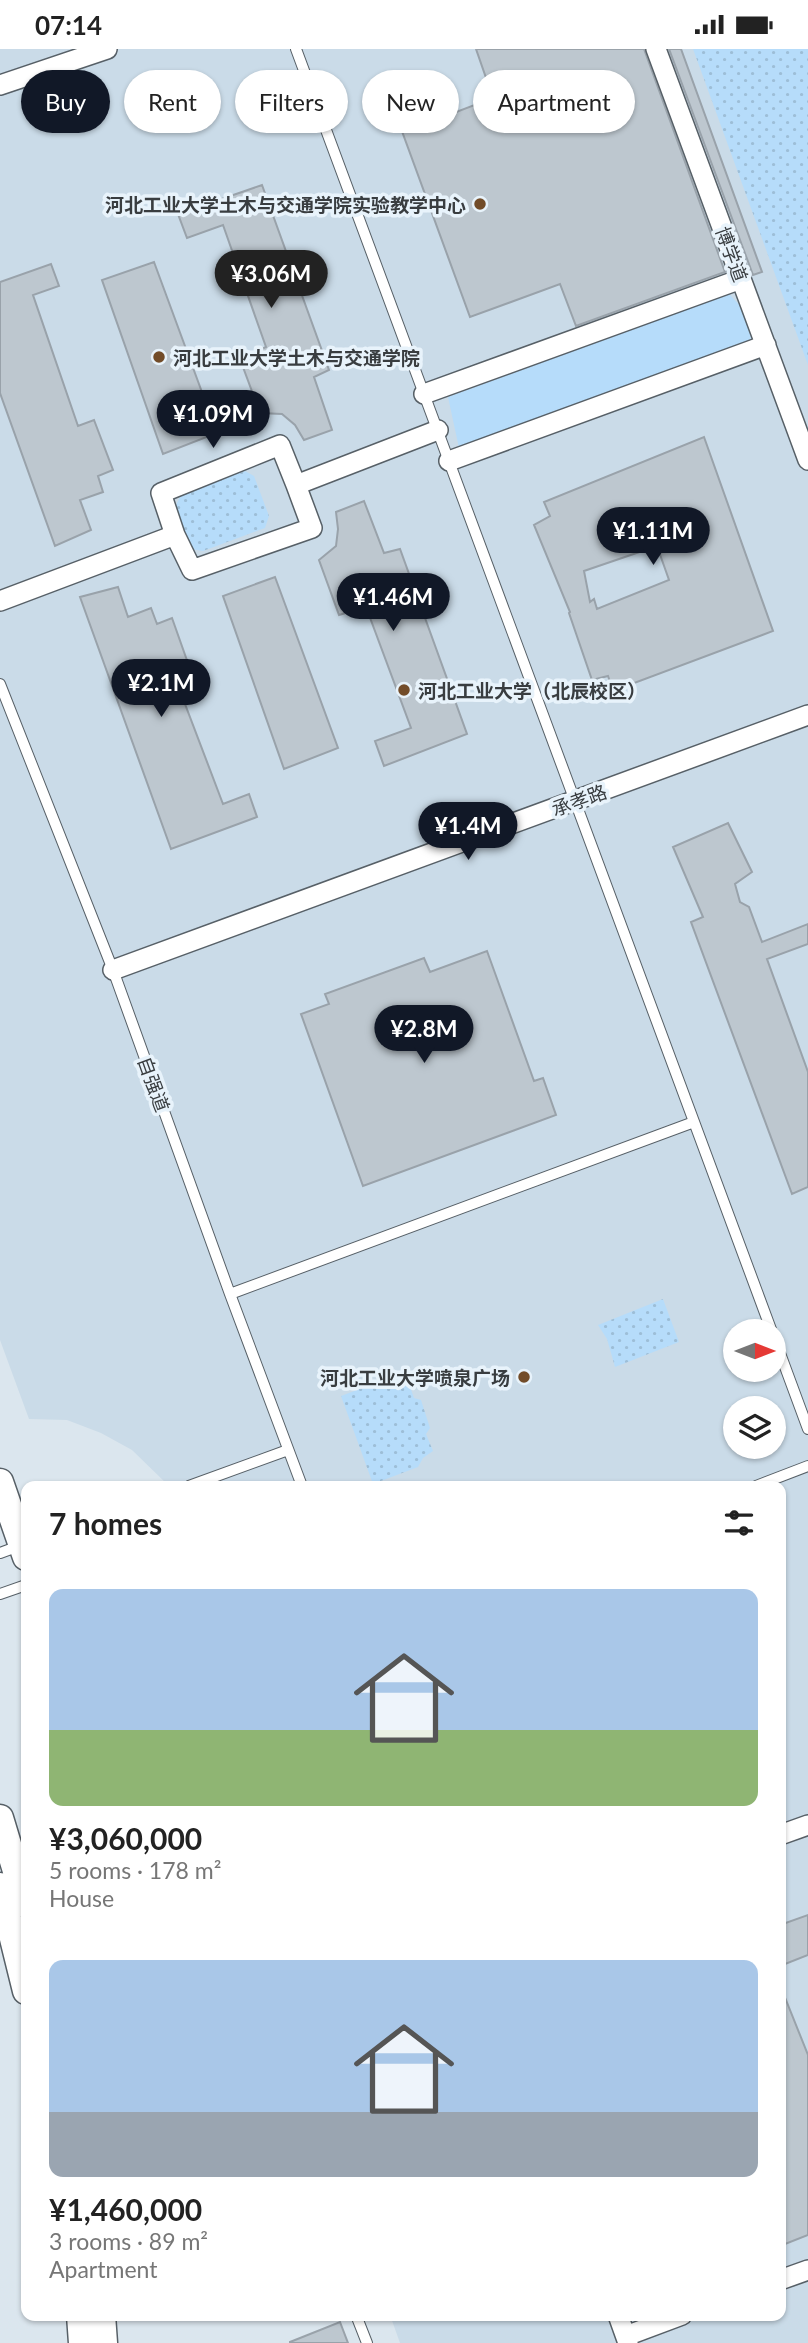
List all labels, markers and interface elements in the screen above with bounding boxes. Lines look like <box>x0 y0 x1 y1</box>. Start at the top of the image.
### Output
text: 07:14 <box>35 9 102 41</box>
chip: Buy <box>21 70 110 133</box>
chip: Rent <box>124 70 221 133</box>
chip: Filters <box>235 70 348 133</box>
chip: New <box>362 70 459 133</box>
chip: Apartment <box>473 70 635 133</box>
place label: 河北工业大学土木与交通学院实验教学中心 <box>105 193 466 216</box>
marker: 河北工业大学土木与交通学院实验教学中心 <box>472 196 488 212</box>
street label: 博学道 <box>711 223 753 285</box>
pin: ¥3.06M <box>214 251 328 310</box>
text: ¥3.06M <box>231 259 311 287</box>
place label: 河北工业大学土木与交通学院 <box>173 346 420 369</box>
marker: 河北工业大学土木与交通学院 <box>151 349 167 365</box>
pin: ¥1.09M <box>156 391 270 450</box>
text: ¥1.09M <box>173 399 253 427</box>
pin: ¥1.11M <box>596 507 710 567</box>
text: ¥1.11M <box>613 516 693 544</box>
pin: ¥1.46M <box>336 573 450 633</box>
text: ¥1.46M <box>353 582 433 610</box>
pin: ¥2.1M <box>112 659 210 719</box>
text: ¥2.1M <box>127 668 195 696</box>
place label: 河北工业大学（北辰校区） <box>418 679 646 702</box>
marker: 河北工业大学（北辰校区） <box>396 682 412 698</box>
street label: 承孝路 <box>548 779 610 821</box>
pin: ¥1.4M <box>419 803 517 862</box>
text: ¥1.4M <box>434 811 502 839</box>
pin: ¥2.8M <box>375 1005 473 1065</box>
text: ¥2.8M <box>390 1014 458 1042</box>
street label: 自强道 <box>133 1053 175 1115</box>
north arrow <box>723 1319 786 1383</box>
map controls <box>723 1319 786 1459</box>
place label: 河北工业大学喷泉广场 <box>320 1366 510 1389</box>
marker: 河北工业大学喷泉广场 <box>516 1369 532 1385</box>
button: layers <box>723 1396 786 1459</box>
icon: filters <box>720 1504 758 1542</box>
text: 7 homes <box>49 1505 162 1541</box>
icon: home <box>341 1635 467 1761</box>
text: ¥3,060,000 <box>49 1820 202 1856</box>
text: 5 rooms · 178 m² <box>49 1856 221 1884</box>
text: House <box>49 1884 114 1912</box>
icon: home <box>341 2006 467 2132</box>
text: ¥1,460,000 <box>49 2191 202 2227</box>
text: 3 rooms · 89 m² <box>49 2227 208 2255</box>
text: Apartment <box>49 2255 157 2283</box>

